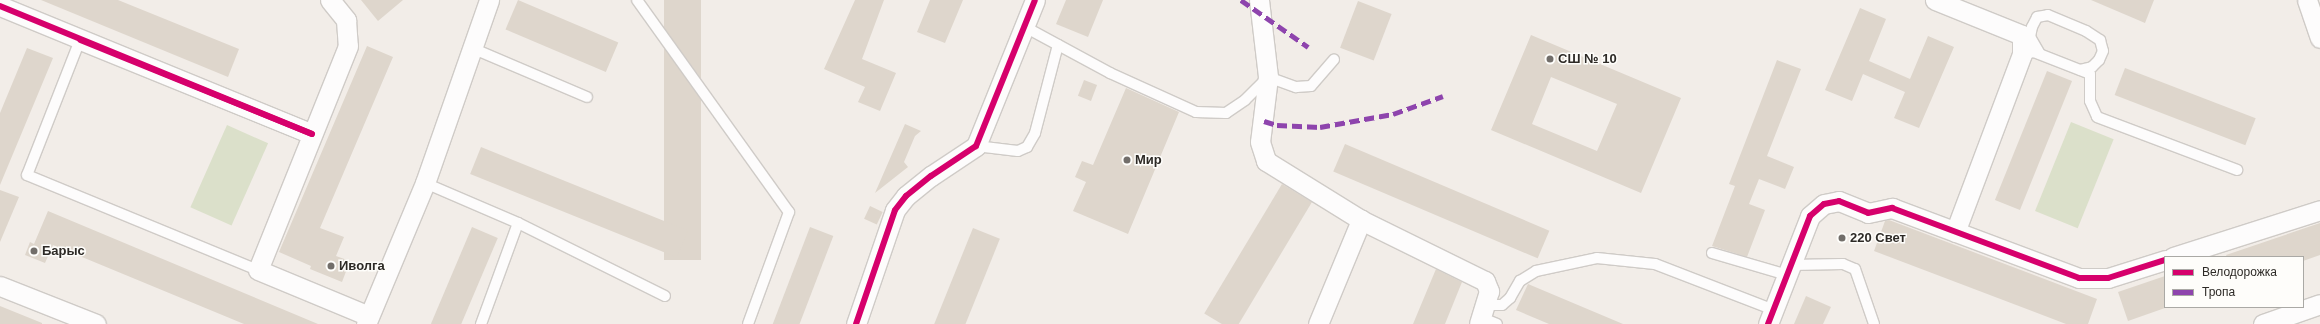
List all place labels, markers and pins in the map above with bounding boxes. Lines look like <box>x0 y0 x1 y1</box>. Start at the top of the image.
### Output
place label: СШ № 10 <box>1558 51 1617 67</box>
marker: СШ № 10 <box>1545 54 1555 64</box>
place label: Мир <box>1135 152 1162 168</box>
marker: Мир <box>1122 155 1132 165</box>
place label: 220 Свет <box>1850 230 1906 246</box>
marker: 220 Свет <box>1837 233 1847 243</box>
place label: Барыс <box>42 243 85 259</box>
marker: Барыс <box>29 246 39 256</box>
place label: Иволга <box>339 258 385 274</box>
marker: Иволга <box>326 261 336 271</box>

